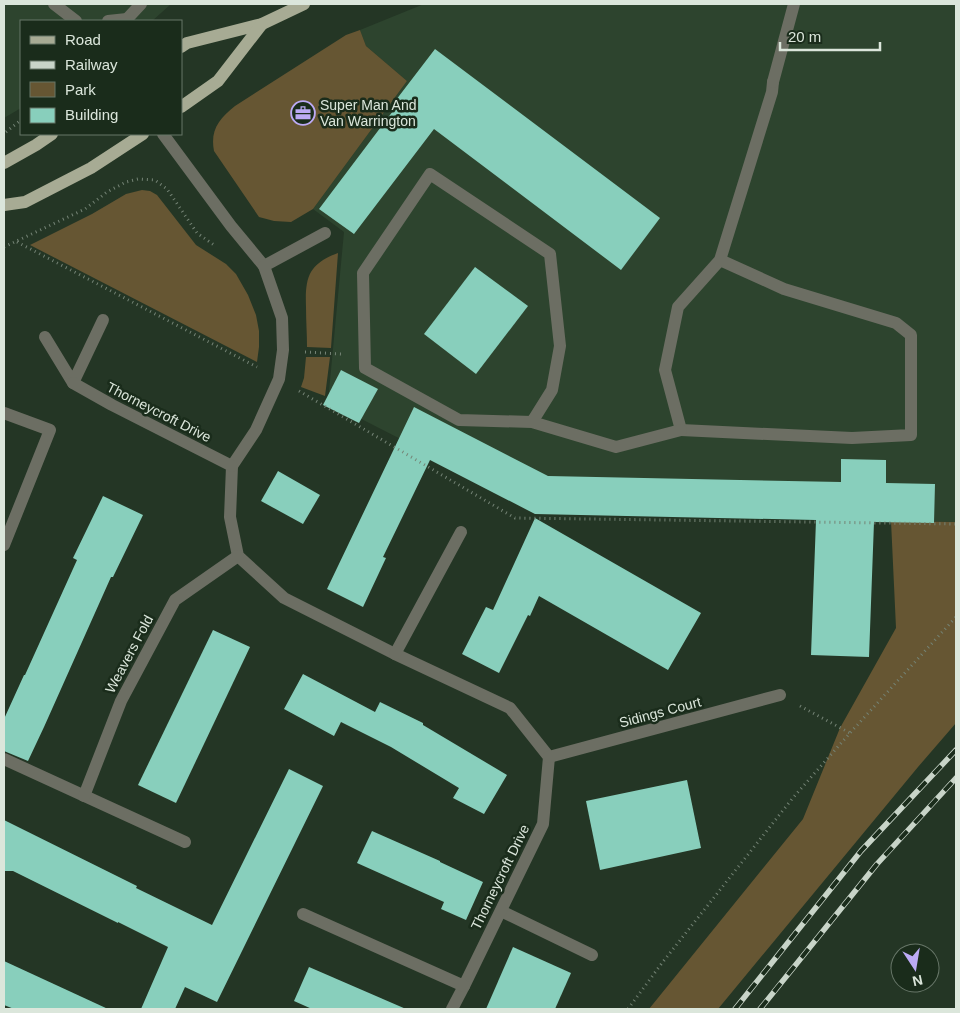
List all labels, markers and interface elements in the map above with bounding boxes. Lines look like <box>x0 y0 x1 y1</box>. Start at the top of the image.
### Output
legend <box>20 20 182 135</box>
scale bar <box>780 20 880 52</box>
text: 20 m <box>788 28 821 45</box>
text: Road <box>65 31 101 48</box>
text: Railway <box>65 56 118 73</box>
text: Park <box>65 81 96 98</box>
place label: Super Man And Van Warrington <box>320 97 417 129</box>
office icon: Super Man And Van Warrington <box>290 100 316 126</box>
text: Building <box>65 106 118 123</box>
street label: Thorneycroft Drive <box>104 379 214 445</box>
street label: Weavers Fold <box>102 612 156 696</box>
street label: Sidings Court <box>617 693 703 731</box>
street label: Thorneycroft Drive <box>468 822 533 932</box>
north arrow <box>890 943 940 993</box>
text: N <box>911 972 924 990</box>

